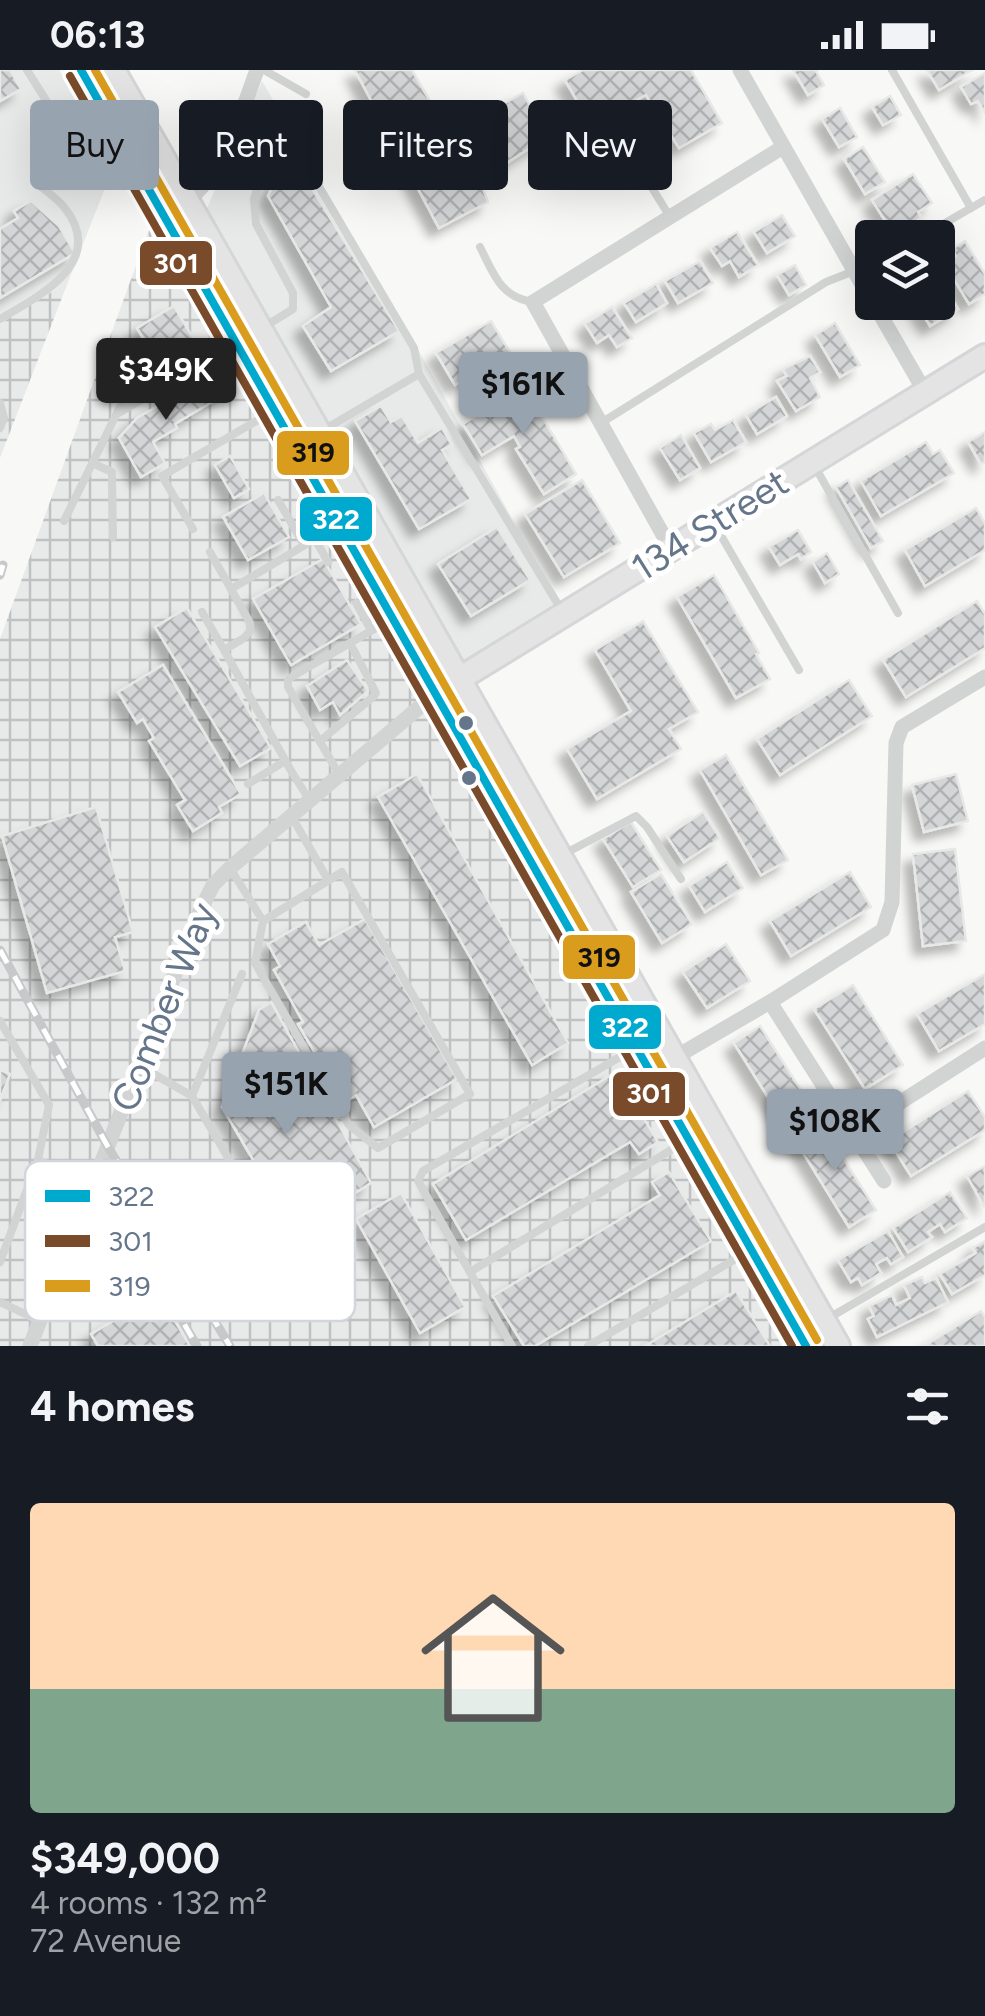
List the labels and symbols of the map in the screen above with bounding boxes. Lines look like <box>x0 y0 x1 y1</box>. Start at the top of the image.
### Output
line badge: 301 <box>138 239 214 287</box>
text: 301 <box>153 246 199 280</box>
pin: $349K <box>96 338 236 423</box>
pin: $161K <box>453 352 593 437</box>
line badge: 319 <box>275 429 351 477</box>
text: 319 <box>291 435 335 469</box>
street label: 134 Street <box>623 459 797 591</box>
line badge: 322 <box>298 495 374 543</box>
text: 322 <box>312 502 360 536</box>
unlabelled marker <box>456 713 476 733</box>
unlabelled marker <box>459 768 479 788</box>
street label: Comber Way <box>101 896 227 1118</box>
line badge: 319 <box>561 933 637 981</box>
text: 319 <box>577 940 621 974</box>
line badge: 322 <box>587 1003 663 1051</box>
text: 322 <box>601 1010 649 1044</box>
pin: $151K <box>216 1052 356 1137</box>
line badge: 301 <box>611 1070 687 1118</box>
text: 301 <box>626 1076 672 1110</box>
pin: $108K <box>765 1089 905 1174</box>
legend <box>25 1161 355 1321</box>
text: 322 <box>108 1179 155 1213</box>
text: 301 <box>108 1224 153 1258</box>
text: 319 <box>108 1269 151 1303</box>

